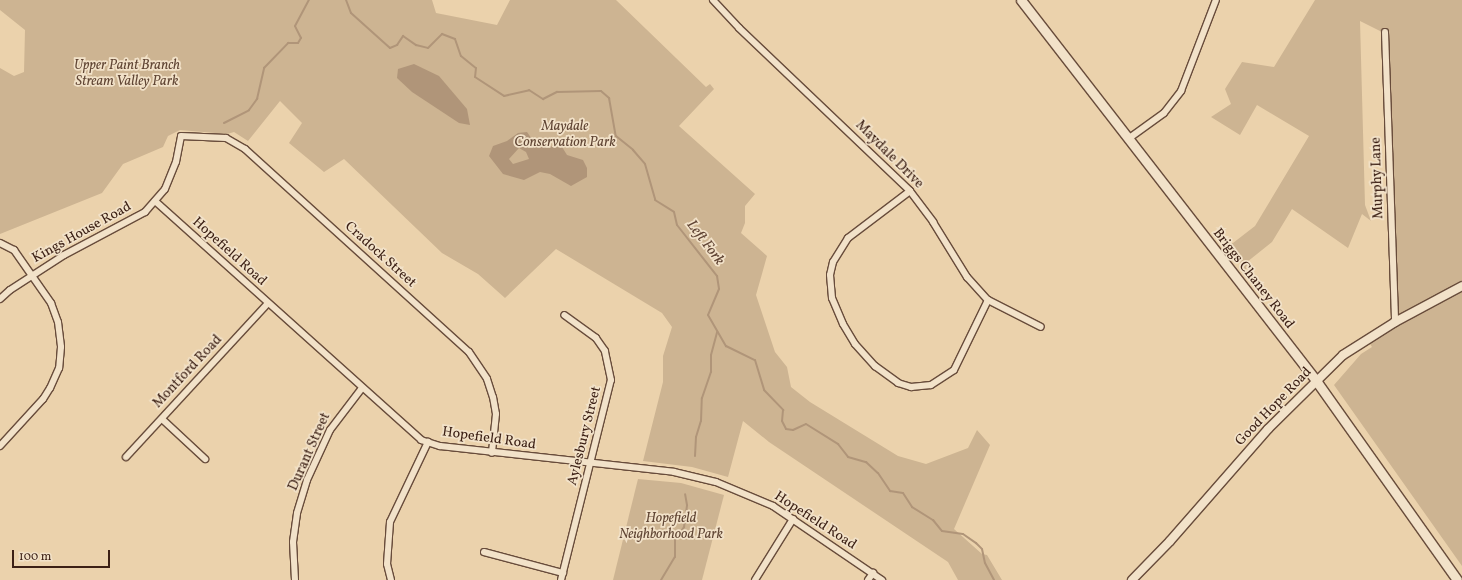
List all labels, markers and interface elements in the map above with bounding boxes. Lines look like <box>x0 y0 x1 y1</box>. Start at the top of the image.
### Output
park label: Upper Paint Branch Stream Valley Park <box>74 58 180 90</box>
street label: Maydale Drive <box>851 117 927 193</box>
park label: Maydale Conservation Park <box>514 119 616 152</box>
street label: Murphy Lane <box>1368 137 1388 219</box>
street label: Kings House Road <box>29 199 135 267</box>
street label: Hopefield Road <box>188 214 270 290</box>
water label: Left Fork <box>682 217 728 269</box>
street label: Cradock Street <box>341 219 419 291</box>
street label: Briggs Chaney Road <box>1208 225 1298 333</box>
street label: Montford Road <box>150 332 226 412</box>
street label: Good Hope Road <box>1232 364 1316 450</box>
street label: Aylesbury Street <box>565 385 605 487</box>
street label: Durant Street <box>285 410 335 494</box>
street label: Hopefield Road <box>441 424 537 454</box>
street label: Hopefield Road <box>771 488 859 554</box>
park label: Hopefield Neighborhood Park <box>619 511 723 544</box>
scale bar <box>14 542 112 568</box>
text: 100 m <box>19 549 51 565</box>

